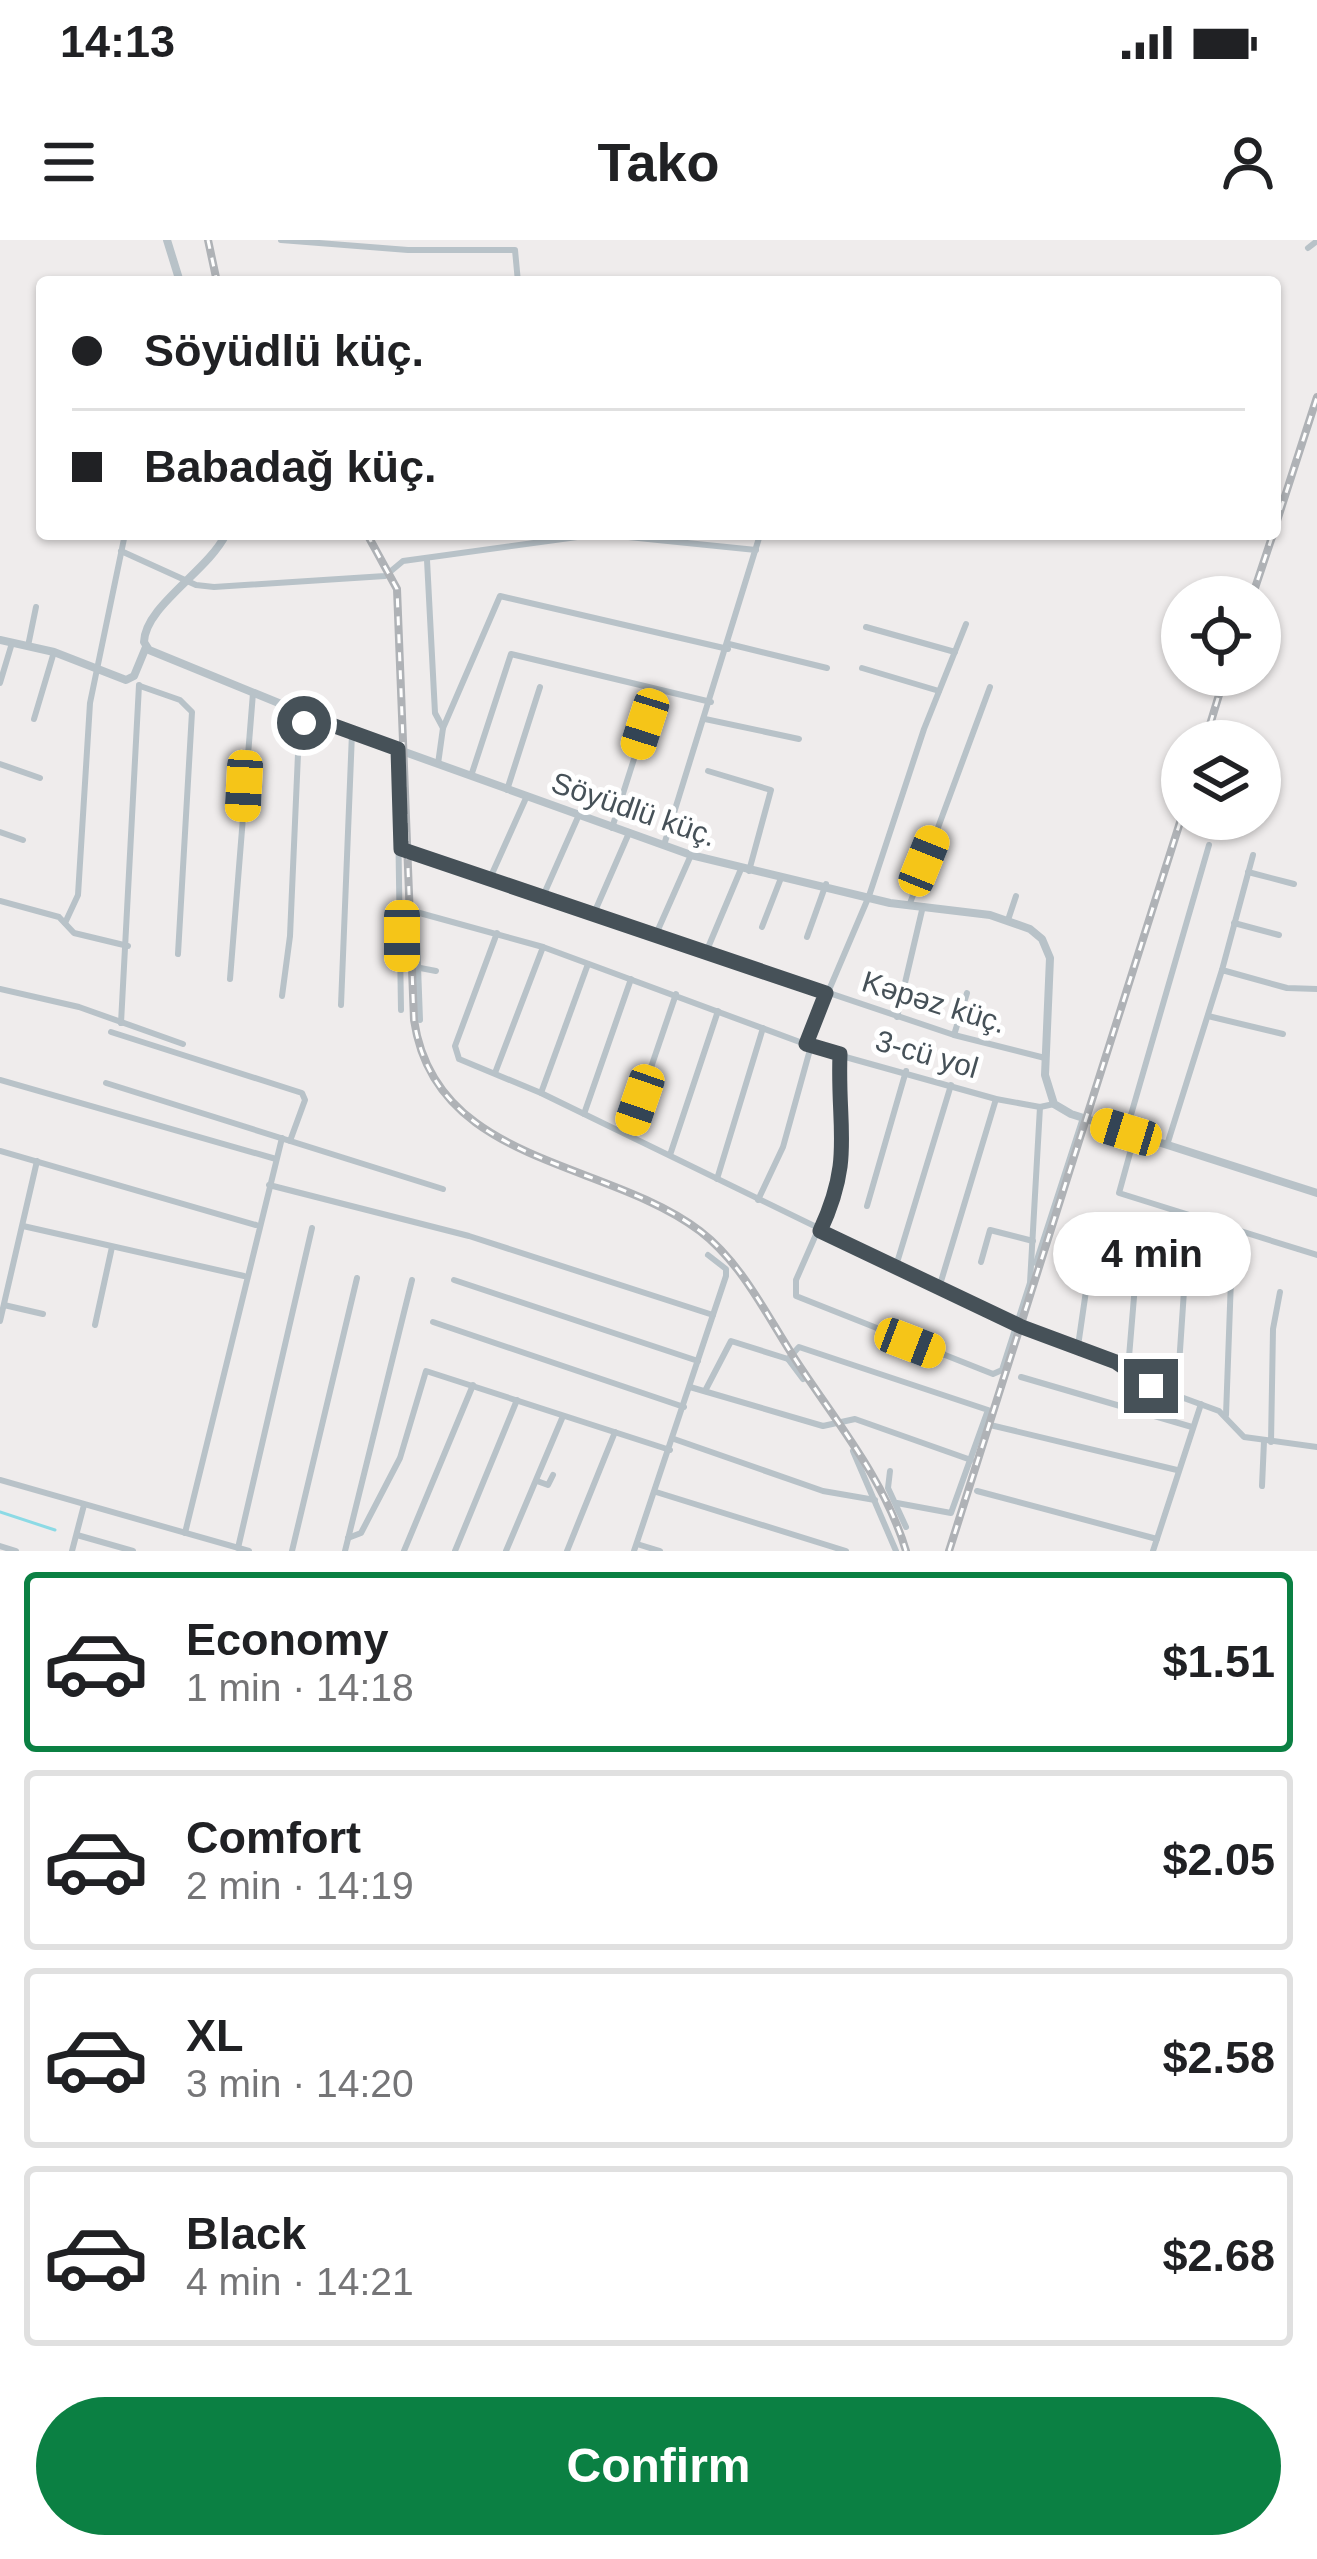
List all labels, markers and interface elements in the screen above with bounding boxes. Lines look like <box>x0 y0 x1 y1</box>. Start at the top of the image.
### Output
text: 14:13 <box>60 16 175 67</box>
icon: menu <box>36 129 102 195</box>
icon: person <box>1215 129 1281 195</box>
text: Tako <box>597 132 720 192</box>
text: Söyüdlü küç. <box>144 325 424 376</box>
text: Babadağ küç. <box>144 441 437 492</box>
map controls <box>1161 576 1281 840</box>
button: locate <box>1161 576 1281 696</box>
car <box>617 684 673 764</box>
route start <box>277 696 331 750</box>
button: layers <box>1161 720 1281 840</box>
car <box>224 749 264 823</box>
street label: Söyüdlü küç. <box>547 765 721 853</box>
car <box>894 821 954 901</box>
car <box>384 900 420 972</box>
street label: Kəpəz küç. <box>858 965 1010 1039</box>
street label: 3-cü yol <box>872 1024 982 1084</box>
car <box>611 1060 669 1140</box>
car <box>1086 1104 1166 1160</box>
callout: 4 min <box>1052 1212 1250 1296</box>
text: 4 min <box>1101 1232 1203 1275</box>
car <box>870 1313 950 1373</box>
route end <box>1124 1359 1178 1413</box>
icon: car <box>42 1608 150 1716</box>
text: Economy <box>186 1614 389 1665</box>
text: $1.51 <box>1162 1636 1275 1687</box>
text: 1 min · 14:18 <box>186 1666 414 1709</box>
icon: car <box>42 1806 150 1914</box>
text: Comfort <box>186 1812 361 1863</box>
text: $2.05 <box>1162 1834 1275 1885</box>
text: 2 min · 14:19 <box>186 1864 414 1907</box>
icon: car <box>42 2004 150 2112</box>
text: XL <box>186 2010 244 2061</box>
text: $2.58 <box>1162 2032 1275 2083</box>
text: 3 min · 14:20 <box>186 2062 414 2105</box>
icon: car <box>42 2202 150 2310</box>
text: Black <box>186 2208 306 2259</box>
text: $2.68 <box>1162 2230 1275 2281</box>
text: 4 min · 14:21 <box>186 2260 414 2303</box>
button: Confirm <box>36 2397 1281 2535</box>

